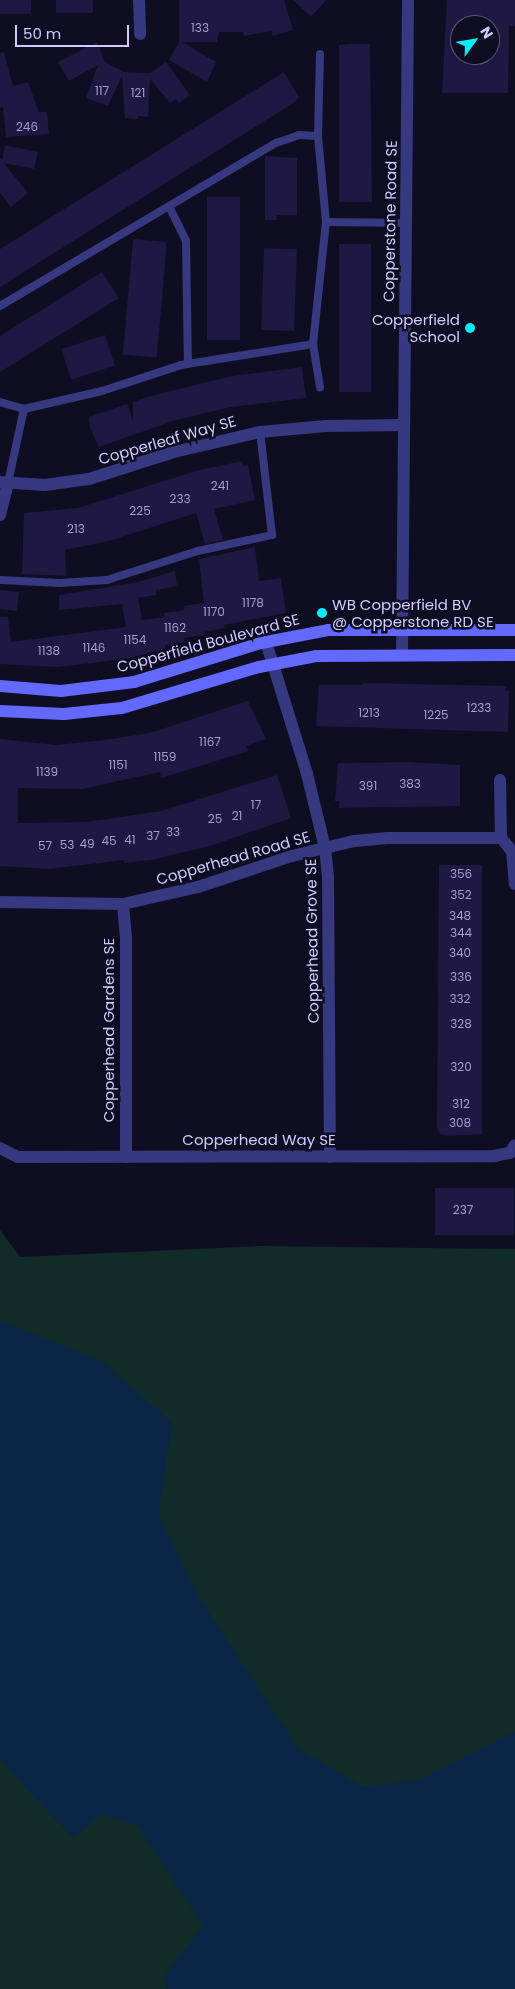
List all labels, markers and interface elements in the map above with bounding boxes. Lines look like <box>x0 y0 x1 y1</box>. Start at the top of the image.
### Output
scale bar <box>18 15 131 47</box>
north arrow <box>450 15 500 65</box>
house number: 133 <box>191 21 209 35</box>
text: 50 m <box>23 23 61 44</box>
text: N <box>476 23 498 42</box>
house number: 117 <box>95 84 109 98</box>
house number: 121 <box>131 86 145 100</box>
house number: 246 <box>16 120 38 134</box>
street label: Copperstone Road SE <box>380 140 400 302</box>
place label: Copperfield School <box>372 310 460 345</box>
marker: Copperfield School <box>464 322 476 334</box>
street label: Copperleaf Way SE <box>96 412 238 468</box>
house number: 241 <box>211 479 229 493</box>
house number: 233 <box>169 492 191 506</box>
house number: 225 <box>129 504 151 518</box>
house number: 213 <box>67 522 85 536</box>
place label: WB Copperfield BV @ Copperstone RD SE <box>332 595 494 630</box>
house number: 1178 <box>242 596 264 610</box>
house number: 1170 <box>203 605 225 619</box>
marker: WB Copperfield BV @ Copperstone RD SE <box>316 607 328 619</box>
street label: Copperfield Boulevard SE <box>115 610 301 676</box>
house number: 1162 <box>164 621 186 635</box>
house number: 1154 <box>124 633 146 647</box>
house number: 1146 <box>83 641 105 655</box>
house number: 1138 <box>38 644 60 658</box>
house number: 1233 <box>467 701 491 715</box>
house number: 1213 <box>358 706 380 720</box>
house number: 1225 <box>423 708 449 722</box>
house number: 1167 <box>199 735 221 749</box>
house number: 1159 <box>154 750 176 764</box>
house number: 1151 <box>108 758 128 772</box>
house number: 1139 <box>36 765 58 779</box>
house number: 383 <box>399 777 421 791</box>
house number: 391 <box>359 779 377 793</box>
house number: 17 <box>251 798 261 812</box>
house number: 21 <box>232 809 242 823</box>
house number: 25 <box>208 812 222 826</box>
house number: 33 <box>166 825 180 839</box>
street label: Copperhead Road SE <box>154 827 312 889</box>
house number: 37 <box>146 829 160 843</box>
house number: 41 <box>124 833 136 847</box>
house number: 45 <box>101 834 117 848</box>
house number: 49 <box>79 837 95 851</box>
house number: 53 <box>60 838 74 852</box>
house number: 57 <box>38 839 52 853</box>
street label: Copperhead Grove SE <box>302 859 322 1023</box>
house number: 356 <box>450 867 472 881</box>
house number: 352 <box>450 888 472 902</box>
house number: 348 <box>449 909 471 923</box>
house number: 344 <box>450 926 472 940</box>
street label: Copperhead Gardens SE <box>100 938 118 1122</box>
house number: 340 <box>449 946 471 960</box>
house number: 336 <box>450 970 472 984</box>
house number: 332 <box>449 992 471 1006</box>
house number: 328 <box>450 1017 472 1031</box>
house number: 320 <box>450 1060 472 1074</box>
house number: 312 <box>452 1097 470 1111</box>
house number: 308 <box>449 1116 471 1130</box>
street label: Copperhead Way SE <box>182 1131 336 1149</box>
house number: 237 <box>453 1203 473 1217</box>

